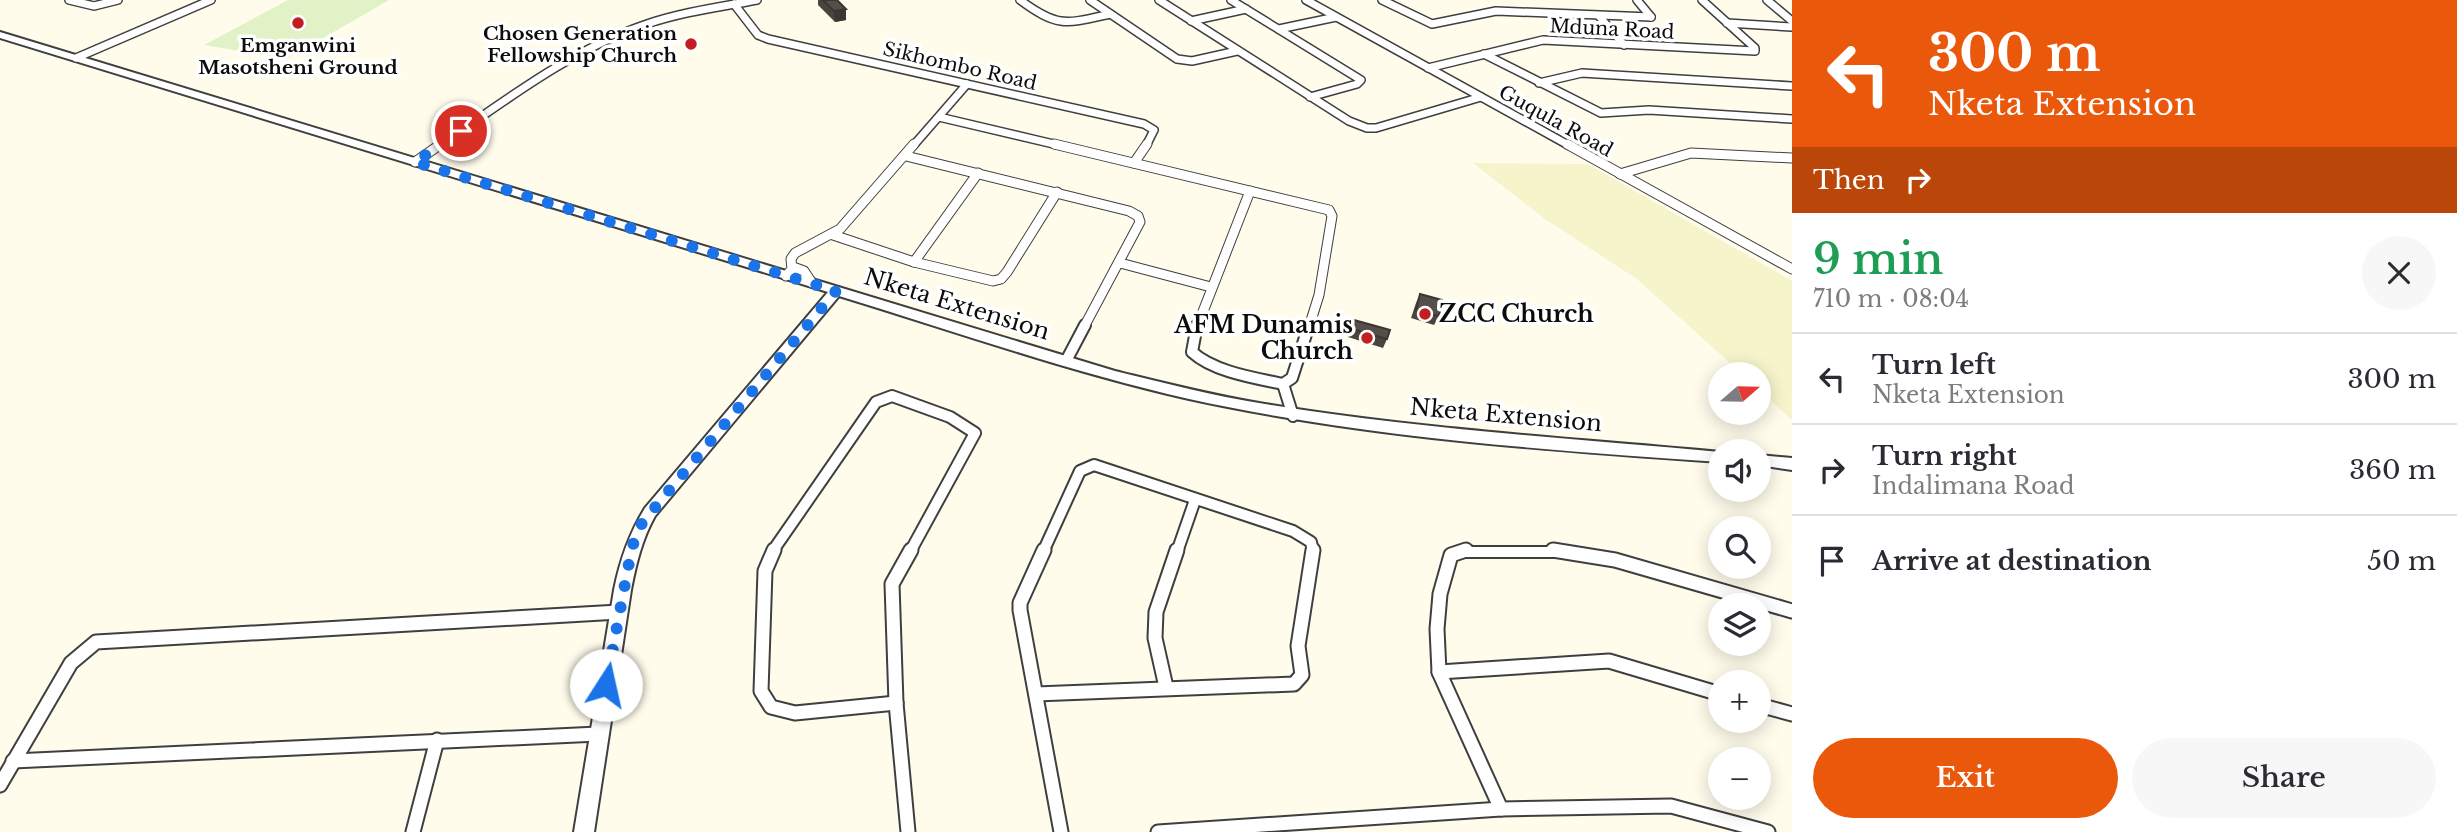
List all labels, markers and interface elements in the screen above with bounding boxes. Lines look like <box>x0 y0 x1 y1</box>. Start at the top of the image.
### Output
street label: Mduna Road <box>1549 14 1675 44</box>
marker: Emganwini Masotsheni Ground <box>290 15 306 31</box>
place label: Chosen Generation Fellowship Church <box>483 22 677 67</box>
text: 300 m <box>1928 23 2100 84</box>
icon: left <box>1813 28 1904 119</box>
place label: Emganwini Masotsheni Ground <box>198 34 398 79</box>
marker: Chosen Generation Fellowship Church <box>683 36 699 52</box>
street label: Sikhombo Road <box>881 37 1039 95</box>
street label: Guqula Road <box>1495 80 1617 162</box>
text: Nketa Extension <box>1928 84 2196 124</box>
pin <box>431 101 491 161</box>
icon: arrive <box>442 112 480 150</box>
icon: right <box>1899 161 1937 199</box>
text: Then <box>1813 164 1885 196</box>
text: 9 min <box>1813 233 1943 285</box>
button: close <box>2362 236 2436 310</box>
street label: Nketa Extension <box>861 262 1053 346</box>
text: 710 m · 08:04 <box>1813 285 1969 313</box>
place label: ZCC Church <box>1439 300 1594 328</box>
marker: ZCC Church <box>1417 306 1433 322</box>
place label: AFM Dunamis Church <box>1173 311 1354 365</box>
marker: AFM Dunamis Church <box>1359 330 1375 346</box>
text: Turn left <box>1872 349 1996 381</box>
icon: left <box>1813 360 1851 398</box>
north arrow <box>1708 362 1771 425</box>
map controls <box>1708 362 1771 810</box>
text: 300 m <box>2347 363 2436 395</box>
text: Nketa Extension <box>1872 381 2065 409</box>
street label: Nketa Extension <box>1409 393 1603 437</box>
button: sound <box>1708 439 1771 502</box>
text: Turn right <box>1872 440 2017 472</box>
icon: right <box>1813 451 1851 489</box>
text: 360 m <box>2349 454 2436 486</box>
text: Indalimana Road <box>1872 472 2075 500</box>
button: search <box>1708 516 1771 579</box>
icon: arrive <box>1813 542 1851 580</box>
text: Arrive at destination <box>1872 545 2152 577</box>
text: 50 m <box>2367 545 2436 577</box>
button: layers <box>1708 593 1771 656</box>
position arrow <box>569 648 643 722</box>
button: + <box>1708 670 1771 733</box>
button: Exit <box>1813 738 2118 818</box>
button: Share <box>2132 738 2436 818</box>
button: − <box>1708 747 1771 810</box>

